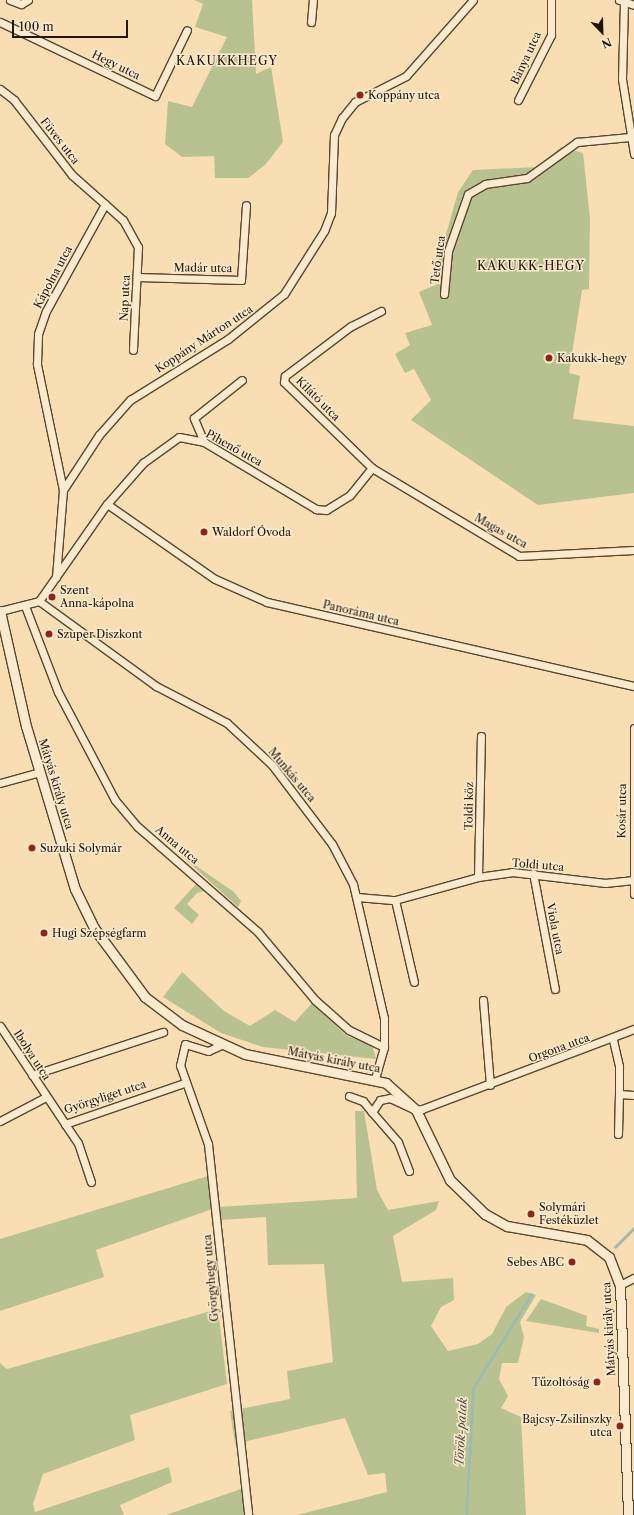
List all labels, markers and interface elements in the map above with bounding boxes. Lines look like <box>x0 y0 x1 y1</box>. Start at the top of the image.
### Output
scale bar <box>14 12 130 38</box>
north arrow <box>582 12 622 52</box>
text: 100 m <box>19 19 54 34</box>
street label: Bánya utca <box>508 29 544 87</box>
text: N <box>600 35 614 51</box>
street label: Hegy utca <box>90 48 142 82</box>
district label: KAKUKKHEGY <box>176 54 278 68</box>
place label: Koppány utca <box>368 88 440 102</box>
marker: Koppány utca <box>355 90 365 100</box>
street label: Füves utca <box>38 115 82 167</box>
street label: Tető utca <box>428 235 448 285</box>
street label: Kápolna utca <box>31 243 75 311</box>
district label: KAKUKK-HEGY <box>477 259 585 273</box>
street label: Madár utca <box>173 261 233 275</box>
street label: Nap utca <box>117 274 133 322</box>
street label: Koppány Márton utca <box>153 302 255 376</box>
place label: Kakukk-hegy <box>557 351 627 365</box>
marker: Kakukk-hegy <box>544 353 554 363</box>
street label: Kilátó utca <box>293 374 343 424</box>
street label: Pihenő utca <box>203 427 265 469</box>
street label: Magas utca <box>472 511 530 551</box>
place label: Waldorf Óvoda <box>212 525 291 539</box>
marker: Waldorf Óvoda <box>199 527 209 537</box>
place label: Szent Anna-kápolna <box>60 584 134 610</box>
marker: Szent Anna-kápolna <box>47 592 57 602</box>
street label: Panoráma utca <box>321 598 401 628</box>
place label: Szuper Diszkont <box>57 627 143 641</box>
marker: Szuper Diszkont <box>44 629 54 639</box>
street label: Mátyás király utca <box>36 737 76 831</box>
street label: Munkás utca <box>266 745 318 805</box>
street label: Toldi köz <box>462 782 476 830</box>
street label: Kosár utca <box>615 783 629 839</box>
street label: Anna utca <box>152 823 202 867</box>
place label: Suzuki Solymár <box>40 841 122 855</box>
marker: Suzuki Solymár <box>27 843 37 853</box>
street label: Toldi utca <box>511 856 565 874</box>
street label: Viola utca <box>544 902 566 956</box>
place label: Hugi Szépségfarm <box>52 926 147 940</box>
marker: Hugi Szépségfarm <box>39 928 49 938</box>
street label: Ibolya utca <box>11 1027 53 1083</box>
street label: Orgona utca <box>527 1031 591 1065</box>
street label: Mátyás király utca <box>286 1044 382 1076</box>
street label: Györgyliget utca <box>62 1078 148 1116</box>
place label: Solymári Festéküzlet <box>539 1201 599 1227</box>
marker: Solymári Festéküzlet <box>526 1209 536 1219</box>
street label: Györgyhegy utca <box>201 1234 221 1322</box>
place label: Sebes ABC <box>506 1255 564 1269</box>
marker: Sebes ABC <box>567 1257 577 1267</box>
street label: Mátyás király utca <box>600 1281 618 1377</box>
place label: Tűzoltóság <box>532 1375 589 1389</box>
marker: Tűzoltóság <box>592 1377 602 1387</box>
water label: Török-patak <box>452 1397 470 1467</box>
place label: Bajcsy-Zsilinszky utca <box>522 1413 612 1439</box>
marker: Bajcsy-Zsilinszky utca <box>615 1421 625 1431</box>

